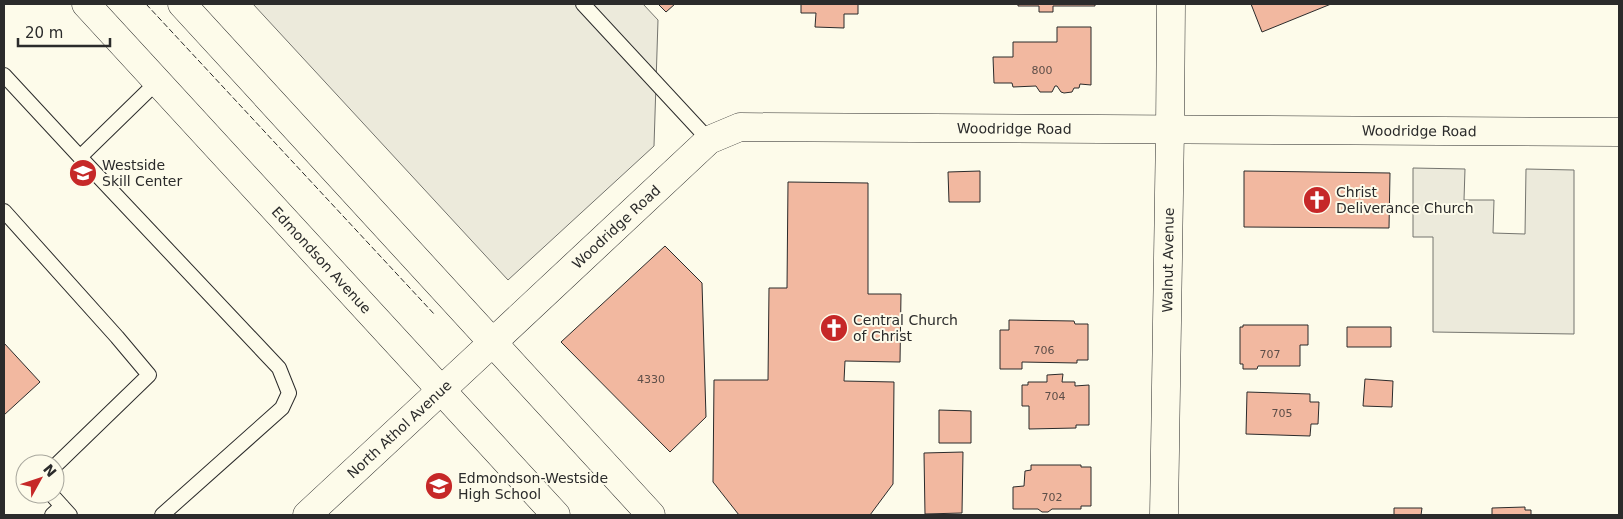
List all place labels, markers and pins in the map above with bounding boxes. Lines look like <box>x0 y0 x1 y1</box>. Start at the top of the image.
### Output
place label: Westside Skill Center <box>102 157 182 189</box>
school or university icon: Westside Skill Center <box>68 158 98 188</box>
place label: Christ Deliverance Church <box>1336 184 1474 216</box>
church icon: Christ Deliverance Church <box>1302 185 1332 215</box>
place label: Central Church of Christ <box>853 312 958 344</box>
church icon: Central Church of Christ <box>819 313 849 343</box>
place label: Edmondson-Westside High School <box>458 470 608 502</box>
school or university icon: Edmondson-Westside High School <box>424 471 454 501</box>

